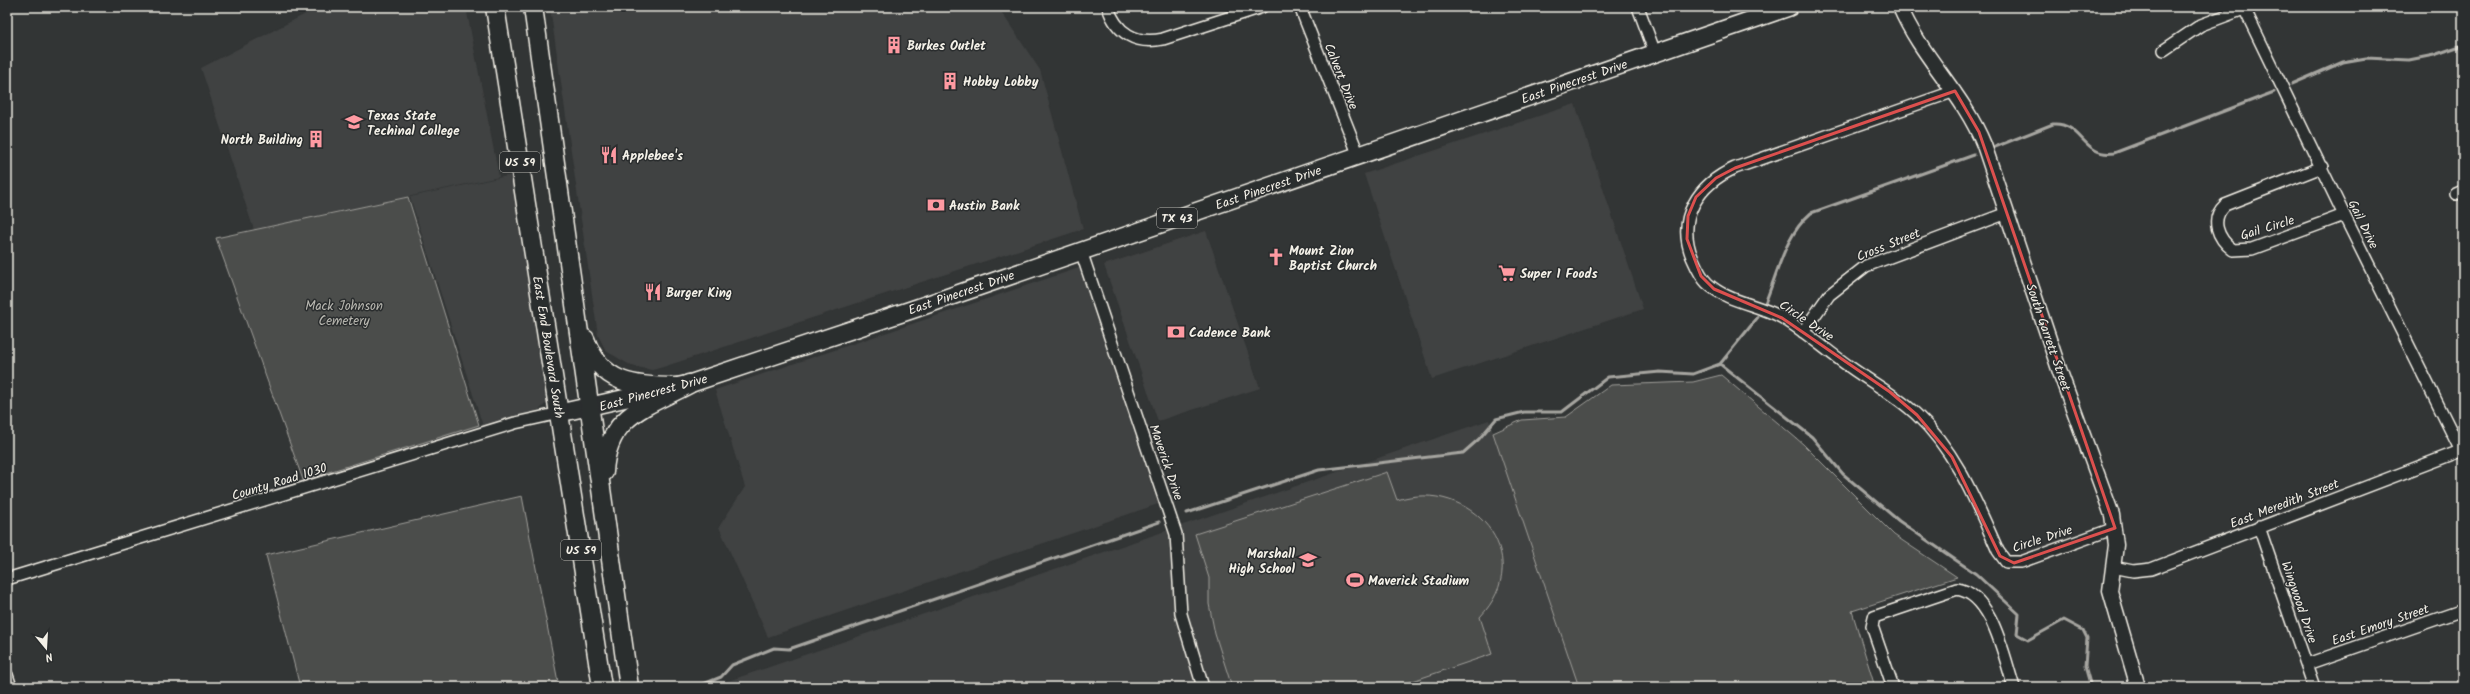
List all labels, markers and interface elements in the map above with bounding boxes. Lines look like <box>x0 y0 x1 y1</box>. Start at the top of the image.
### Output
building icon: Burkes Outlet <box>884 35 904 55</box>
place label: Burkes Outlet <box>907 36 986 57</box>
street label: Calvert Drive <box>1318 40 1364 113</box>
street label: East Pinecrest Drive <box>1518 54 1631 110</box>
building icon: Hobby Lobby <box>940 71 960 91</box>
place label: Hobby Lobby <box>963 72 1039 93</box>
place label: Texas State Techinal College <box>367 106 460 142</box>
school or university icon: Texas State Techinal College <box>344 112 364 132</box>
building icon: North Building <box>306 129 326 149</box>
place label: North Building <box>221 130 303 151</box>
restaurant icon: Applebee's <box>599 145 619 165</box>
place label: Applebee's <box>622 146 683 167</box>
road number: US 59 <box>500 152 540 172</box>
street label: East Pinecrest Drive <box>1212 160 1325 216</box>
bank icon: Austin Bank <box>926 195 946 215</box>
place label: Austin Bank <box>949 196 1020 217</box>
street label: Gail Drive <box>2342 196 2384 253</box>
road number: TX 43 <box>1157 208 1197 228</box>
street label: Gail Circle <box>2238 210 2297 247</box>
street label: Cross Street <box>1853 223 1925 268</box>
place label: Mount Zion Baptist Church <box>1289 241 1377 277</box>
church icon: Mount Zion Baptist Church <box>1266 247 1286 267</box>
supermarket icon: Super 1 Foods <box>1497 263 1517 283</box>
place label: Super 1 Foods <box>1520 264 1597 285</box>
street label: East Pinecrest Drive <box>905 265 1018 321</box>
street label: East End Boulevard South <box>526 275 569 420</box>
street label: South Garrett Street <box>2019 281 2076 395</box>
restaurant icon: Burger King <box>643 282 663 302</box>
place label: Burger King <box>666 283 732 304</box>
street label: Circle Drive <box>1774 295 1838 347</box>
park label: Mack Johnson Cemetery <box>305 296 383 332</box>
bank icon: Cadence Bank <box>1166 322 1186 342</box>
place label: Cadence Bank <box>1189 323 1271 344</box>
street label: East Pinecrest Drive <box>597 369 710 418</box>
street label: Maverick Drive <box>1143 422 1188 504</box>
street label: County Road 1030 <box>229 458 330 507</box>
street label: East Meredith Street <box>2227 474 2343 535</box>
street label: Circle Drive <box>2010 520 2075 559</box>
road number: US 59 <box>561 540 601 560</box>
place label: Marshall High School <box>1228 544 1296 580</box>
school or university icon: Marshall High School <box>1298 550 1318 570</box>
street label: Wingwood Drive <box>2275 559 2323 647</box>
sports icon: Maverick Stadium <box>1345 570 1365 590</box>
place label: Maverick Stadium <box>1368 571 1470 592</box>
street label: East Emory Street <box>2329 599 2433 652</box>
north arrow <box>26 628 66 668</box>
text: N <box>43 647 55 666</box>

